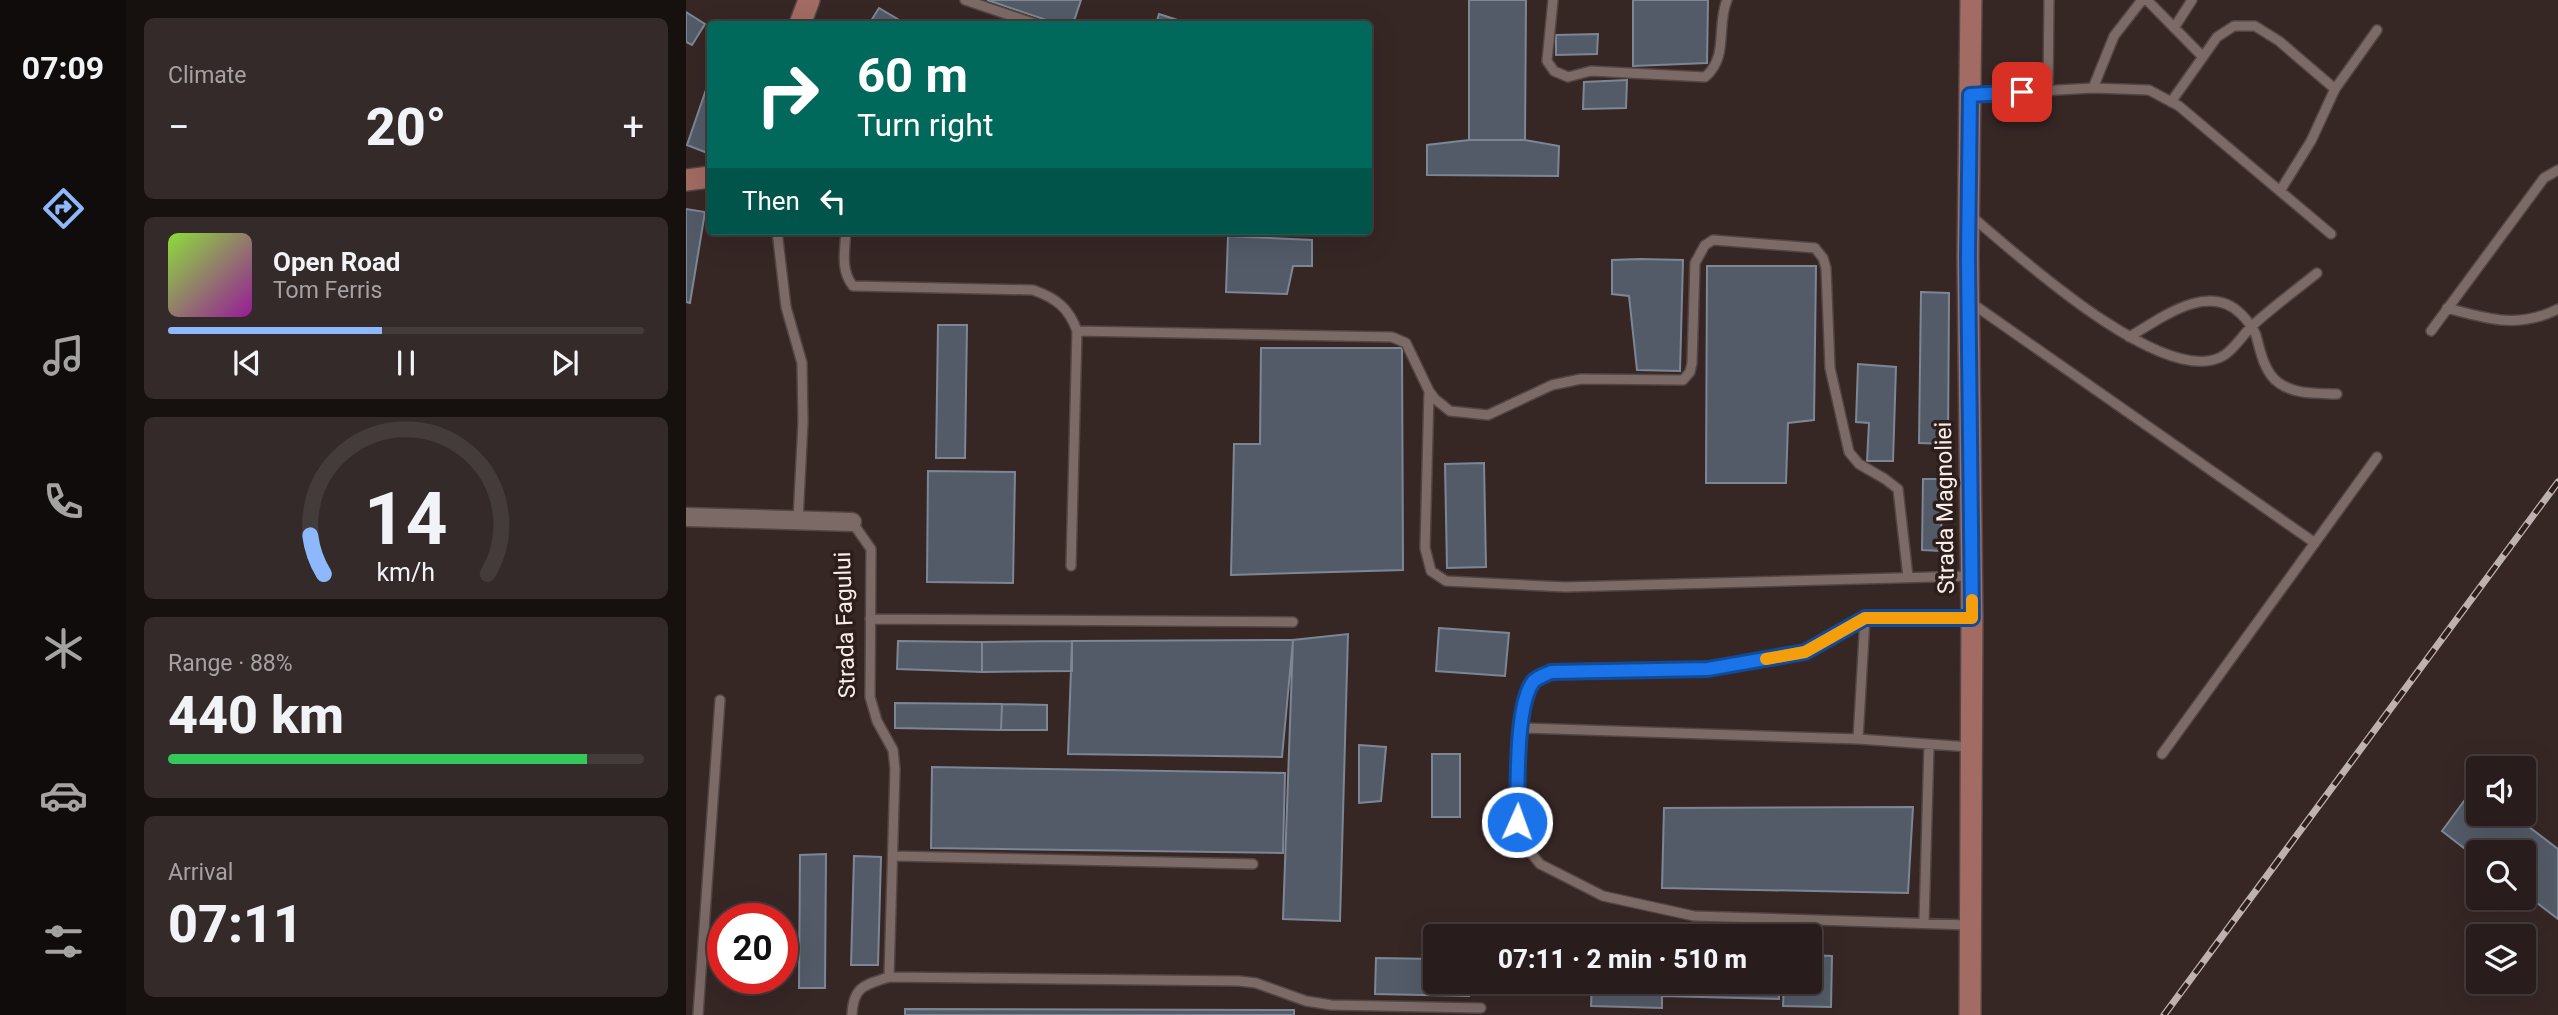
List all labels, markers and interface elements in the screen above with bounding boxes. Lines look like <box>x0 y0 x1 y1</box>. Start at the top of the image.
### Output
text: 60 m <box>857 47 968 104</box>
text: 07:09 <box>22 49 104 87</box>
icon: right <box>742 49 833 140</box>
text: Climate <box>168 62 247 89</box>
pin <box>1992 62 2052 122</box>
icon: arrive <box>2003 73 2041 111</box>
text: 20° <box>366 97 446 158</box>
text: − <box>168 105 190 149</box>
text: + <box>622 105 644 149</box>
text: Turn right <box>857 106 993 144</box>
icon: left <box>814 182 852 220</box>
icon: directions <box>39 184 88 233</box>
text: Then <box>742 186 800 216</box>
text: Open Road <box>273 247 401 277</box>
text: Tom Ferris <box>273 277 382 304</box>
icon: music <box>39 331 88 380</box>
icon: previous <box>228 344 266 382</box>
icon: pause <box>387 344 425 382</box>
icon: next <box>546 344 584 382</box>
street label: Strada Magnoliei <box>1930 422 1960 594</box>
text: 14 <box>364 476 448 562</box>
icon: phone <box>39 477 88 526</box>
street label: Strada Fagului <box>829 551 861 699</box>
text: km/h <box>377 557 435 586</box>
icon: climate <box>39 624 88 673</box>
text: Range · 88% <box>168 650 293 677</box>
text: 440 km <box>168 685 344 746</box>
map controls <box>2466 756 2536 994</box>
button: sound <box>2466 756 2536 826</box>
icon: car <box>39 771 88 820</box>
position arrow <box>1480 785 1554 859</box>
button: search <box>2466 840 2536 910</box>
text: Arrival <box>168 859 233 886</box>
text: 07:11 <box>168 894 303 955</box>
speed limit sign: 20 <box>707 903 798 994</box>
icon: filters <box>39 917 88 966</box>
button: layers <box>2466 924 2536 994</box>
text: 07:11 · 2 min · 510 m <box>1498 944 1747 974</box>

